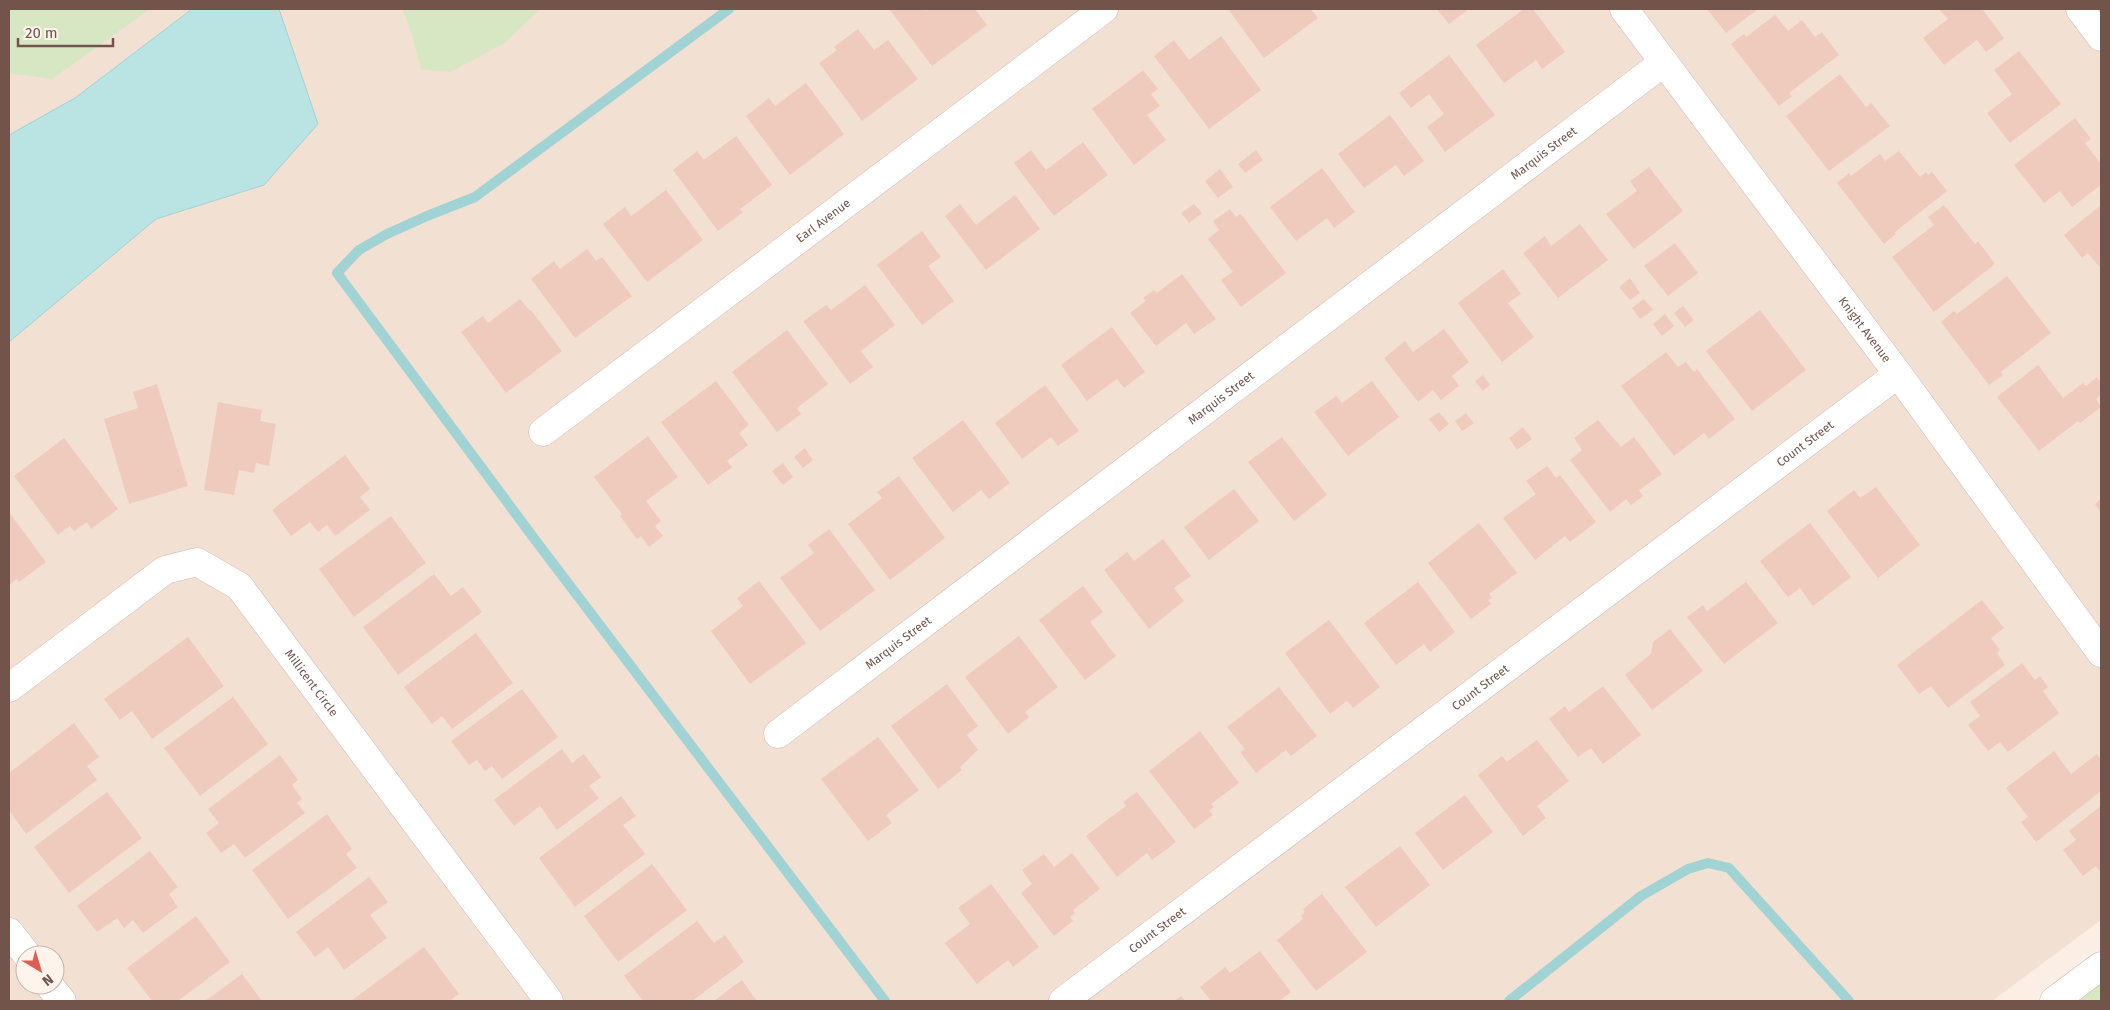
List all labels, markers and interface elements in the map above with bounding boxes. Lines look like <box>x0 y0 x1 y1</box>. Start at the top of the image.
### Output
scale bar <box>18 15 112 47</box>
text: 20 m <box>25 24 58 42</box>
street label: Marquis Street <box>1508 123 1580 183</box>
street label: Earl Avenue <box>793 196 853 246</box>
street label: Knight Avenue <box>1836 294 1894 365</box>
street label: Marquis Street <box>1185 368 1257 427</box>
street label: Count Street <box>1774 417 1837 470</box>
street label: Marquis Street <box>863 613 935 672</box>
street label: Millicent Circle <box>282 647 341 719</box>
street label: Count Street <box>1449 661 1512 713</box>
street label: Count Street <box>1126 904 1189 956</box>
north arrow <box>15 945 65 995</box>
text: N <box>39 970 57 989</box>

